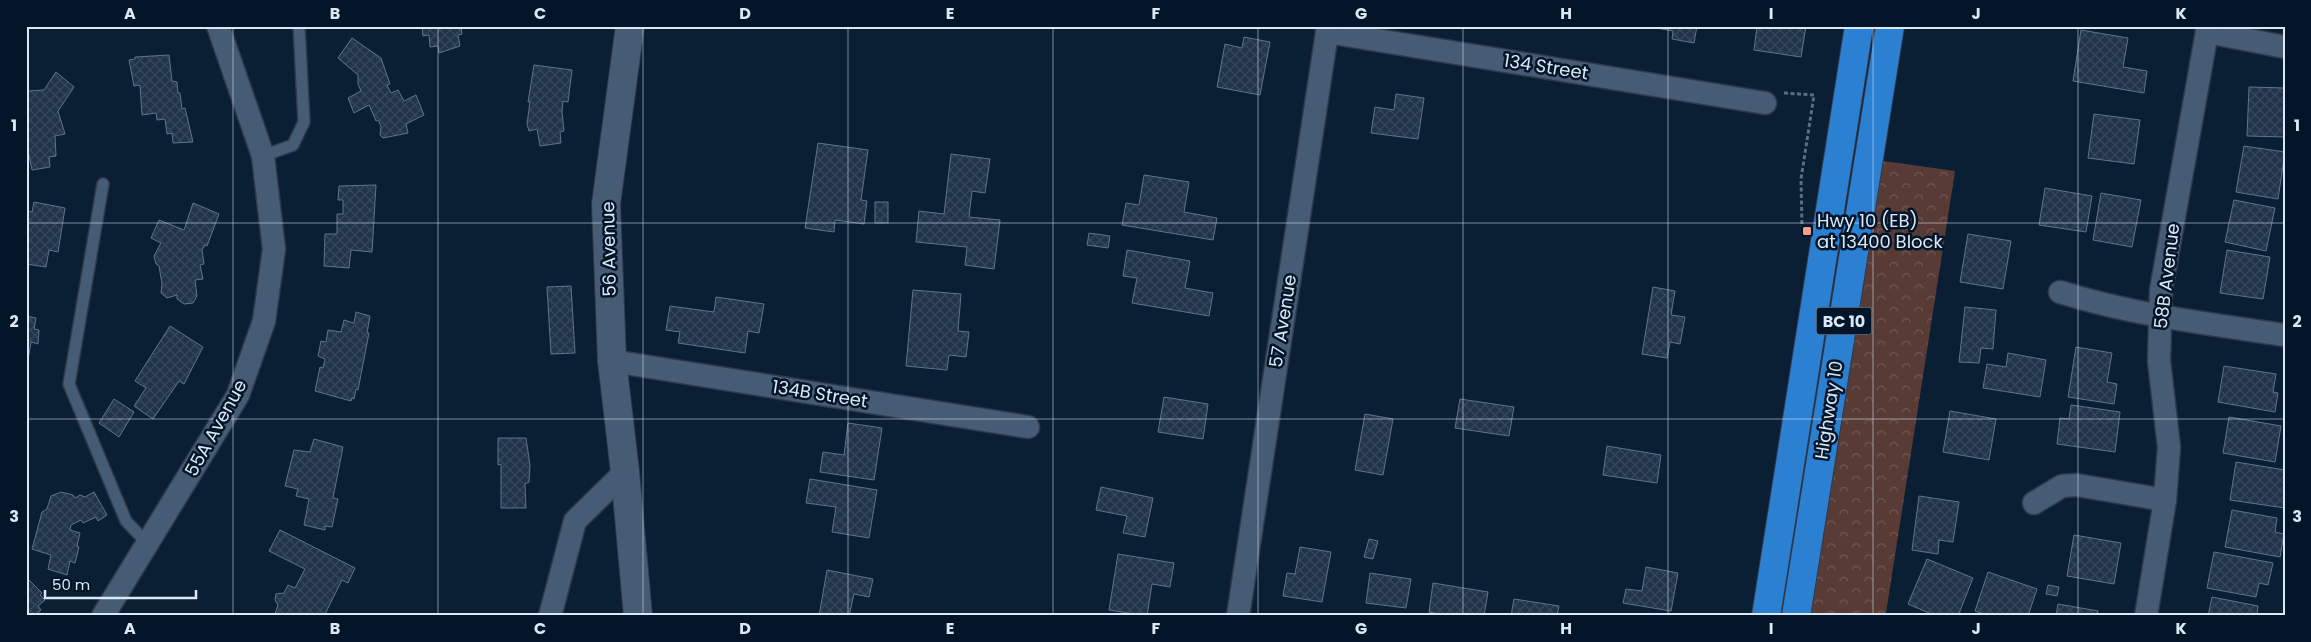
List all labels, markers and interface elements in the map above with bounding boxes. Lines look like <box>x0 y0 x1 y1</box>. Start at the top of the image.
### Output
text: A <box>124 2 136 25</box>
text: B <box>330 2 340 25</box>
text: C <box>534 2 546 25</box>
text: D <box>739 2 751 25</box>
text: E <box>946 2 954 25</box>
text: F <box>1152 2 1161 25</box>
text: G <box>1355 2 1367 25</box>
text: H <box>1560 2 1572 25</box>
text: I <box>1769 2 1773 25</box>
text: J <box>1971 2 1981 25</box>
text: K <box>2175 2 2187 25</box>
street label: 134 Street <box>1502 47 1590 86</box>
text: 1 <box>11 114 17 137</box>
text: 1 <box>2294 114 2300 137</box>
street label: 56 Avenue <box>595 201 622 297</box>
place label: Hwy 10 (EB) at 13400 Block <box>1817 208 1944 254</box>
street label: 58B Avenue <box>2148 222 2185 330</box>
marker: Hwy 10 (EB) at 13400 Block <box>1801 225 1813 237</box>
street label: 57 Avenue <box>1263 273 1302 369</box>
road number: BC 10 <box>1816 308 1872 334</box>
text: 2 <box>9 310 19 333</box>
text: 2 <box>2292 310 2302 333</box>
street label: Highway 10 <box>1808 359 1849 461</box>
street label: 134B Street <box>771 374 870 413</box>
street label: 55A Avenue <box>179 375 252 481</box>
text: 3 <box>9 505 19 528</box>
text: 3 <box>2292 505 2302 528</box>
scale bar <box>45 567 196 599</box>
text: 50 m <box>52 574 90 595</box>
text: A <box>124 617 136 640</box>
text: B <box>330 617 340 640</box>
text: C <box>534 617 546 640</box>
text: D <box>739 617 751 640</box>
text: E <box>946 617 954 640</box>
text: F <box>1152 617 1161 640</box>
text: G <box>1355 617 1367 640</box>
text: H <box>1560 617 1572 640</box>
text: I <box>1769 617 1773 640</box>
text: J <box>1971 617 1981 640</box>
text: K <box>2175 617 2187 640</box>

